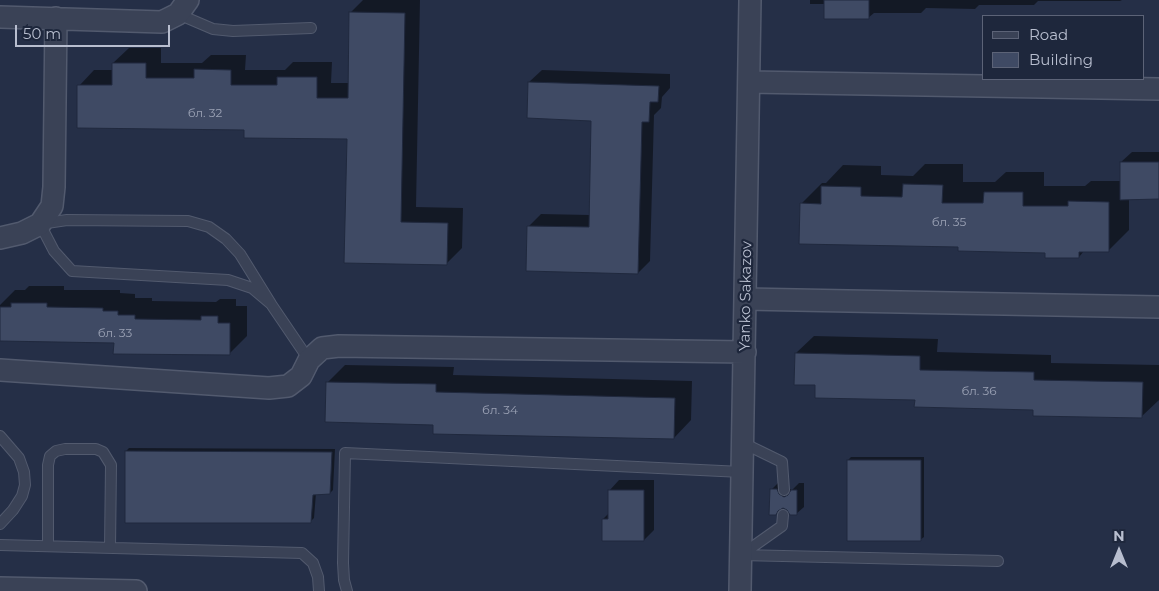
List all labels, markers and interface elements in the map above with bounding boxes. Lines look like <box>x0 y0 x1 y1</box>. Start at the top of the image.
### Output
scale bar <box>18 15 172 47</box>
legend <box>982 15 1144 80</box>
text: 50 m <box>23 24 61 43</box>
text: Road <box>1029 25 1068 44</box>
text: Building <box>1029 50 1093 69</box>
house number: бл. 32 <box>188 106 222 120</box>
house number: бл. 35 <box>932 215 966 229</box>
street label: Yanko Sakazov <box>736 241 756 351</box>
house number: бл. 33 <box>98 326 132 340</box>
house number: бл. 36 <box>961 384 997 398</box>
house number: бл. 34 <box>482 403 518 417</box>
north arrow <box>1094 526 1144 576</box>
text: N <box>1113 527 1125 545</box>

